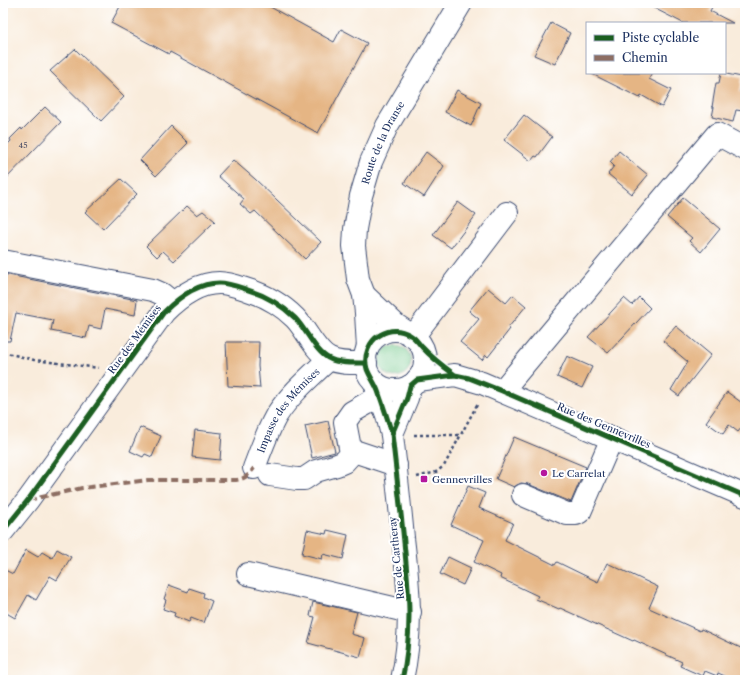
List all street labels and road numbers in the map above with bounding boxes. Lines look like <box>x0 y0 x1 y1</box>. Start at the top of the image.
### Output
street label: Route de la Dranse <box>359 98 408 186</box>
street label: Rue des Mémises <box>105 302 164 377</box>
street label: Impasse des Mémises <box>254 365 323 455</box>
street label: Rue des Gennevrilles <box>555 400 653 451</box>
street label: Rue de Cartheray <box>386 515 407 600</box>

